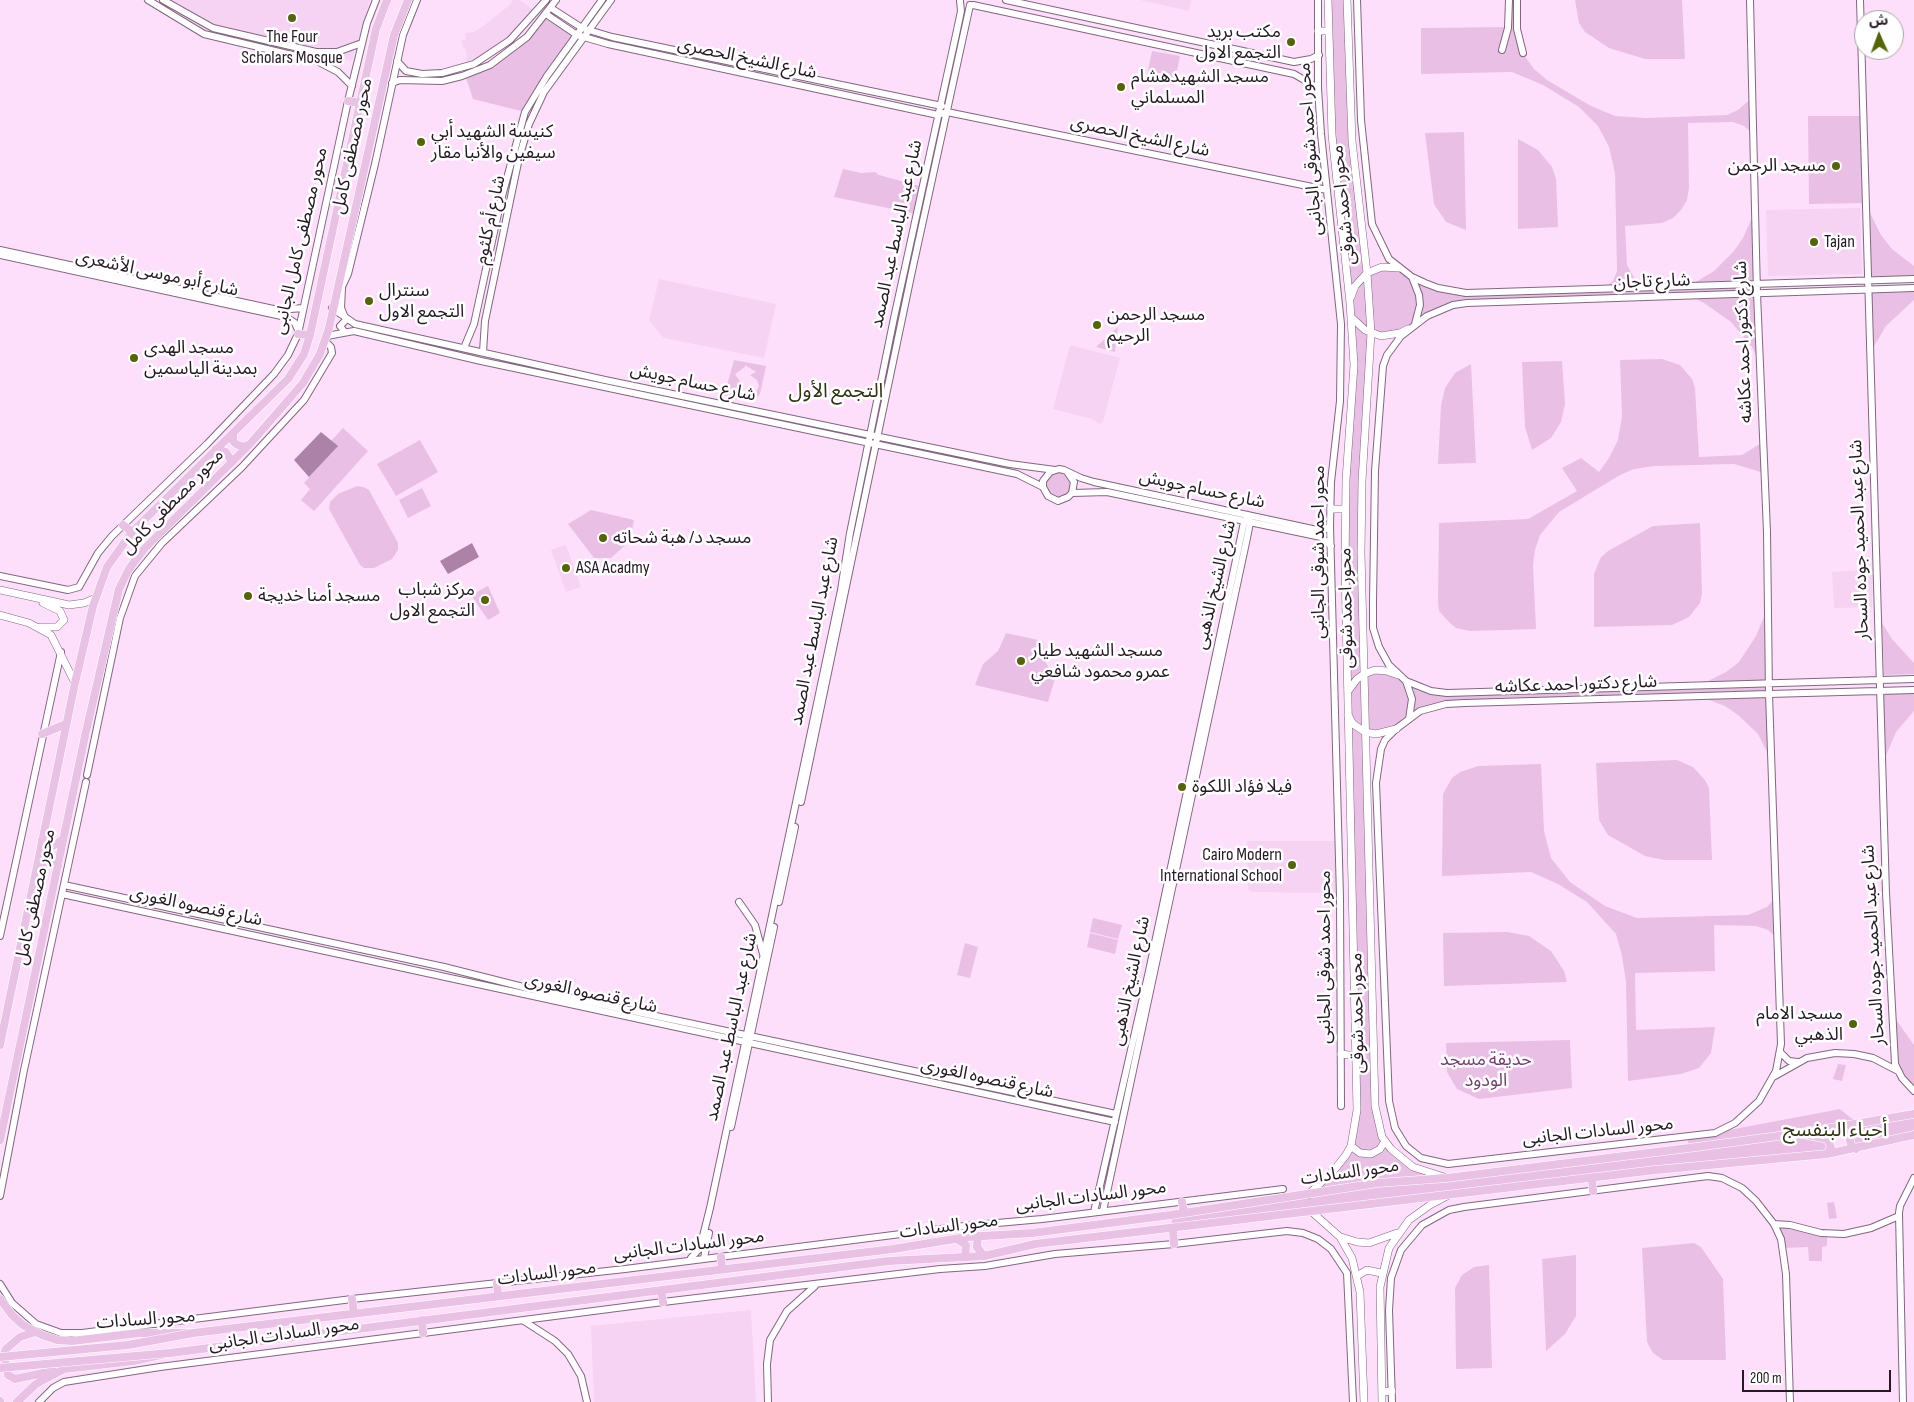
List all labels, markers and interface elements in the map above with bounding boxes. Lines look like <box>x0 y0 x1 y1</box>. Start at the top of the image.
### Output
north arrow <box>1854 10 1904 60</box>
marker: The Four Scholars Mosque <box>286 12 298 24</box>
text: ش <box>1869 12 1888 29</box>
place label: مكتب بريد التجمع الاول <box>1196 21 1281 64</box>
place label: The Four Scholars Mosque <box>241 26 343 68</box>
street label: شارع الشيخ الحصرى <box>675 34 819 84</box>
marker: مكتب بريد التجمع الاول <box>1285 36 1297 48</box>
street label: محور احمد شوقى الجانبى <box>1294 62 1328 236</box>
place label: مسجد الشهيدهشام المسلماني <box>1131 66 1269 108</box>
street label: محور مصطفى كامل <box>328 76 378 216</box>
marker: مسجد الشهيدهشام المسلماني <box>1115 81 1127 93</box>
street label: شارع الشيخ الحصرى <box>1068 112 1212 162</box>
place label: كنيسة الشهيد أبي سيفين والأنبا مقار <box>431 121 556 163</box>
marker: كنيسة الشهيد أبي سيفين والأنبا مقار <box>415 136 427 148</box>
street label: شارع عبد الباسط عبد الصمد <box>867 138 927 330</box>
street label: محور احمد شوقى <box>1327 144 1361 266</box>
street label: محور مصطفى كامل الجانبى <box>269 145 333 337</box>
place label: مسجد الرحمن <box>1728 155 1826 177</box>
marker: مسجد الرحمن <box>1830 160 1842 172</box>
street label: شارع أم كلثوم <box>471 174 511 266</box>
place label: Tajan <box>1824 231 1855 253</box>
marker: Tajan <box>1808 236 1820 248</box>
street label: شارع أبو موسى الأشعرى <box>74 246 240 302</box>
street label: شارع دكتور احمد عكاشه <box>1730 260 1758 424</box>
street label: شارع تاجان <box>1613 270 1691 294</box>
place label: سنترال التجمع الاول <box>379 280 464 322</box>
marker: سنترال التجمع الاول <box>363 295 375 307</box>
place label: مسجد الرحمن الرحيم <box>1107 304 1205 346</box>
marker: مسجد الرحمن الرحيم <box>1091 319 1103 331</box>
place label: مسجد الهدى بمدينة الياسمين <box>144 337 257 379</box>
marker: مسجد الهدى بمدينة الياسمين <box>128 352 140 364</box>
street label: شارع حسام جويش <box>628 359 758 407</box>
district label: التجمع الأول <box>789 380 883 404</box>
street label: شارع عبد الحميد جوده السحار <box>1846 439 1874 641</box>
street label: محور مصطفى كامل <box>117 445 229 559</box>
street label: محور احمد شوقى الجانبى <box>1308 465 1330 639</box>
street label: شارع حسام جويش <box>1137 466 1267 514</box>
street label: شارع الشيخ الذهبى <box>1191 518 1241 652</box>
place label: مسجد د/ هبة شحاته <box>613 527 751 549</box>
marker: مسجد د/ هبة شحاته <box>597 532 609 544</box>
street label: شارع عبد الباسط عبد الصمد <box>786 535 844 727</box>
street label: محور احمد شوقى <box>1335 548 1359 668</box>
place label: ASA Acadmy <box>576 557 650 579</box>
marker: ASA Acadmy <box>560 562 572 574</box>
place label: مركز شباب التجمع الاول <box>390 579 475 622</box>
place label: مسجد أمنا خديجة <box>258 585 380 607</box>
marker: مسجد أمنا خديجة <box>242 590 254 602</box>
marker: مركز شباب التجمع الاول <box>479 594 491 606</box>
place label: مسجد الشهيد طيار عمرو محمود شافعي <box>1031 640 1170 682</box>
marker: مسجد الشهيد طيار عمرو محمود شافعي <box>1015 655 1027 667</box>
street label: شارع دكتور احمد عكاشه <box>1494 671 1658 699</box>
place label: فيلا فؤاد اللكوة <box>1192 776 1292 798</box>
marker: فيلا فؤاد اللكوة <box>1176 781 1188 793</box>
street label: محور مصطفى كامل <box>11 827 61 967</box>
place label: Cairo Modern International School <box>1160 844 1282 886</box>
street label: شارع عبد الحميد جوده السحار <box>1858 844 1890 1046</box>
marker: Cairo Modern International School <box>1286 859 1298 871</box>
street label: محور احمد شوقى الجانبى <box>1314 870 1336 1044</box>
street label: شارع قنصوه الغورى <box>128 882 264 932</box>
street label: شارع الشيخ الذهبى <box>1107 914 1155 1048</box>
street label: شارع عبد الباسط عبد الصمد <box>702 931 762 1123</box>
street label: محور احمد شوقى <box>1346 953 1370 1073</box>
street label: شارع قنصوه الغورى <box>523 969 659 1019</box>
place label: مسجد الامام الذهبي <box>1756 1003 1843 1046</box>
marker: مسجد الامام الذهبي <box>1847 1018 1859 1030</box>
park label: حديقة مسجد الودود <box>1440 1049 1532 1092</box>
street label: شارع قنصوه الغورى <box>919 1054 1055 1104</box>
street label: محور السادات الجانبى <box>1521 1113 1675 1151</box>
district label: أحياء البنفسج <box>1783 1119 1887 1143</box>
street label: محور السادات <box>1299 1155 1401 1191</box>
street label: محور السادات الجانبى <box>1014 1177 1168 1217</box>
street label: محور السادات <box>898 1210 1000 1244</box>
street label: محور السادات الجانبى <box>612 1226 766 1266</box>
street label: محور السادات <box>496 1257 598 1291</box>
street label: محور السادات <box>96 1306 196 1334</box>
street label: محور السادات الجانبى <box>207 1314 361 1356</box>
scale bar <box>1744 1360 1893 1392</box>
text: 200 m <box>1750 1369 1782 1388</box>

